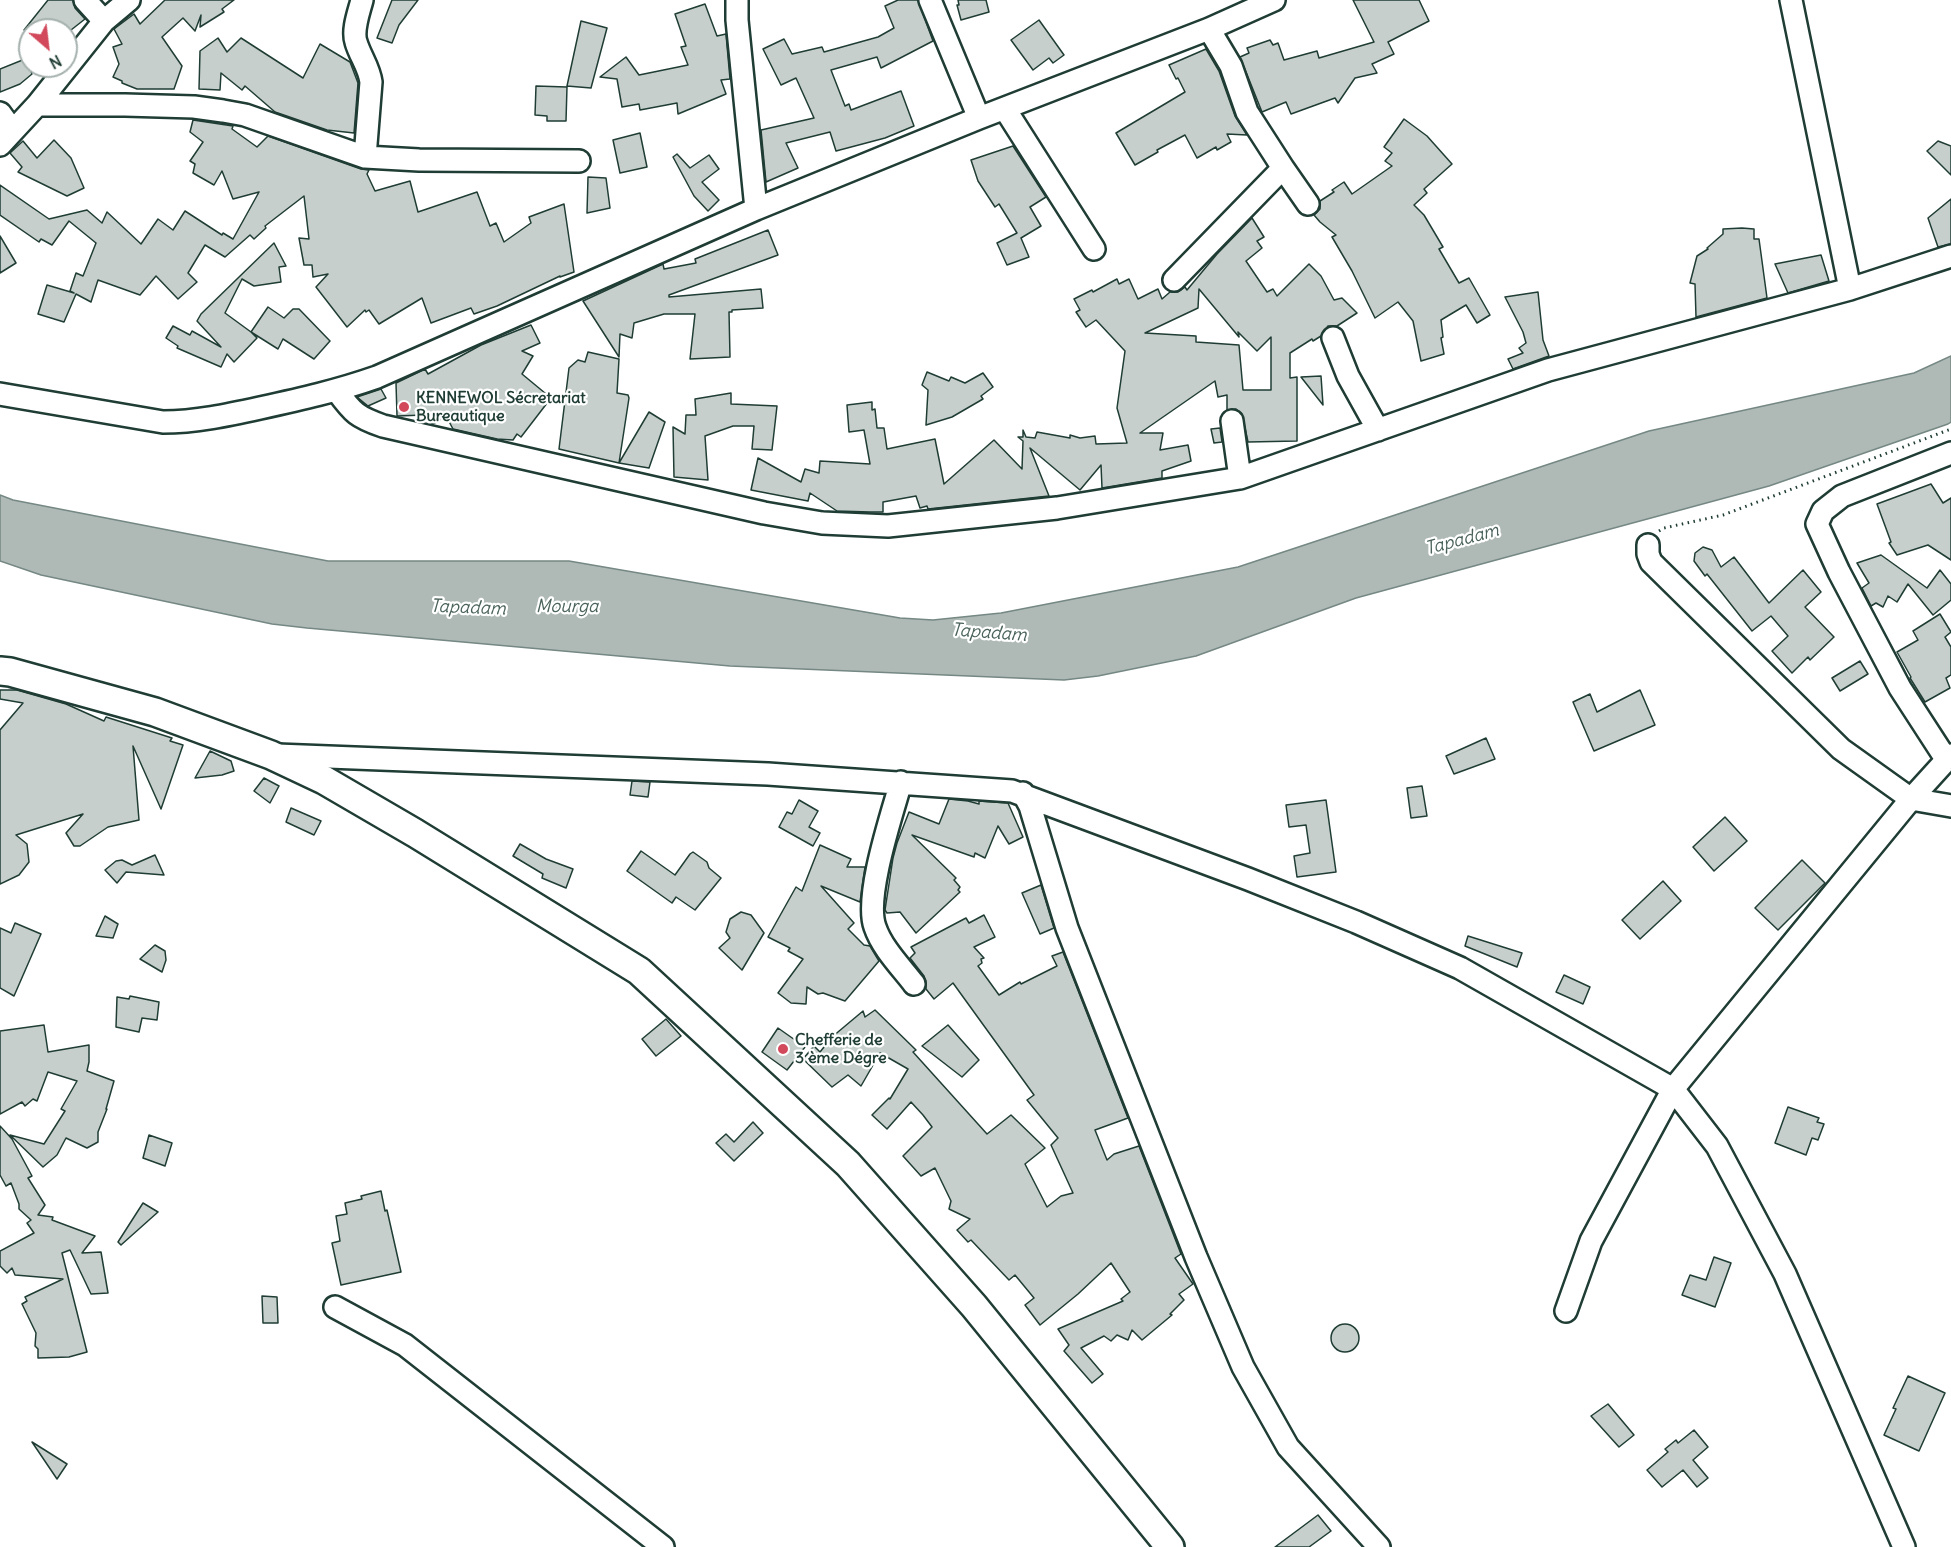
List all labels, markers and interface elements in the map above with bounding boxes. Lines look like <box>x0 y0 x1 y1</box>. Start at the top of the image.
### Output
north arrow <box>18 18 78 78</box>
text: N <box>46 51 65 74</box>
place label: KENNEWOL Sécretariat Bureautique <box>416 388 586 426</box>
marker: KENNEWOL Sécretariat Bureautique <box>397 400 411 414</box>
water label: Tapadam <box>1423 520 1501 560</box>
water label: Tapadam <box>430 596 506 620</box>
water label: Mourga <box>536 596 598 618</box>
water label: Tapadam <box>951 620 1027 646</box>
place label: Chefferie de 3 ème Dégre <box>795 1030 887 1068</box>
marker: Chefferie de 3 ème Dégre <box>776 1042 790 1056</box>

